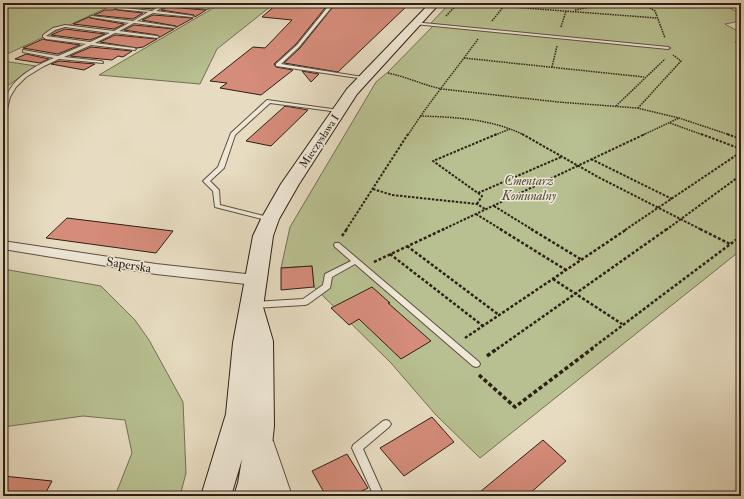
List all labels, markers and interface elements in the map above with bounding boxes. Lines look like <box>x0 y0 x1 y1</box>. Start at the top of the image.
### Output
street label: Mieczysława I <box>297 112 343 171</box>
park label: Cmentarz Komunalny <box>501 173 557 204</box>
street label: Saperska <box>105 254 153 278</box>

